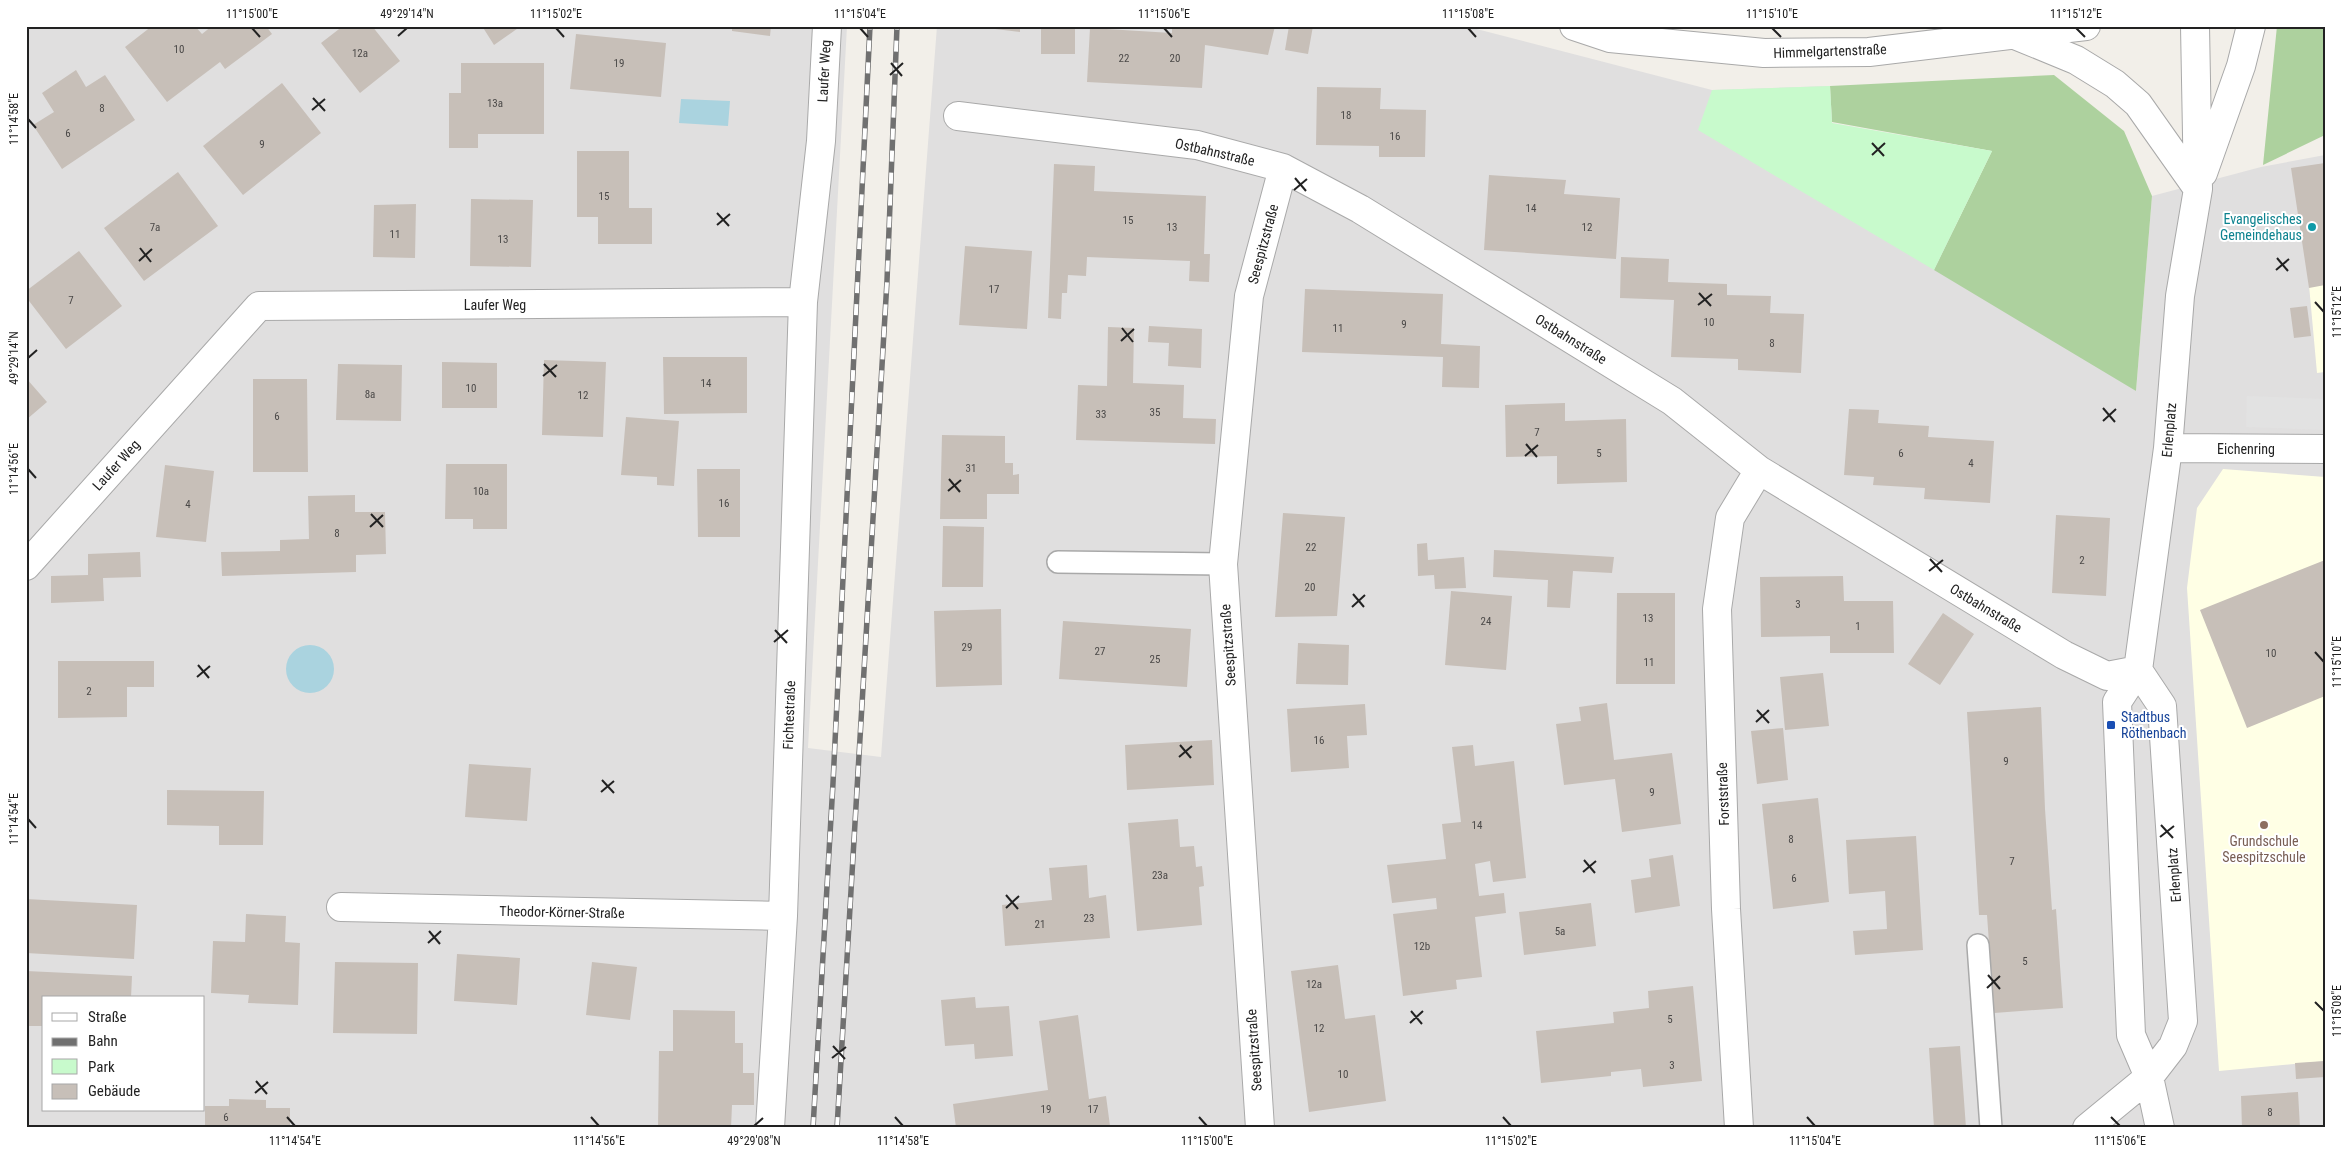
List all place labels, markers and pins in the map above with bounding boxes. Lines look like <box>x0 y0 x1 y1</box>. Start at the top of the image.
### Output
place label: Evangelisches Gemeindehaus <box>2220 211 2302 243</box>
marker: Evangelisches Gemeindehaus <box>2306 221 2318 233</box>
place label: Stadtbus Röthenbach <box>2121 709 2187 741</box>
marker: Stadtbus Röthenbach <box>2105 719 2117 731</box>
marker: Grundschule Seespitzschule <box>2258 819 2270 831</box>
place label: Grundschule Seespitzschule <box>2222 833 2306 865</box>

